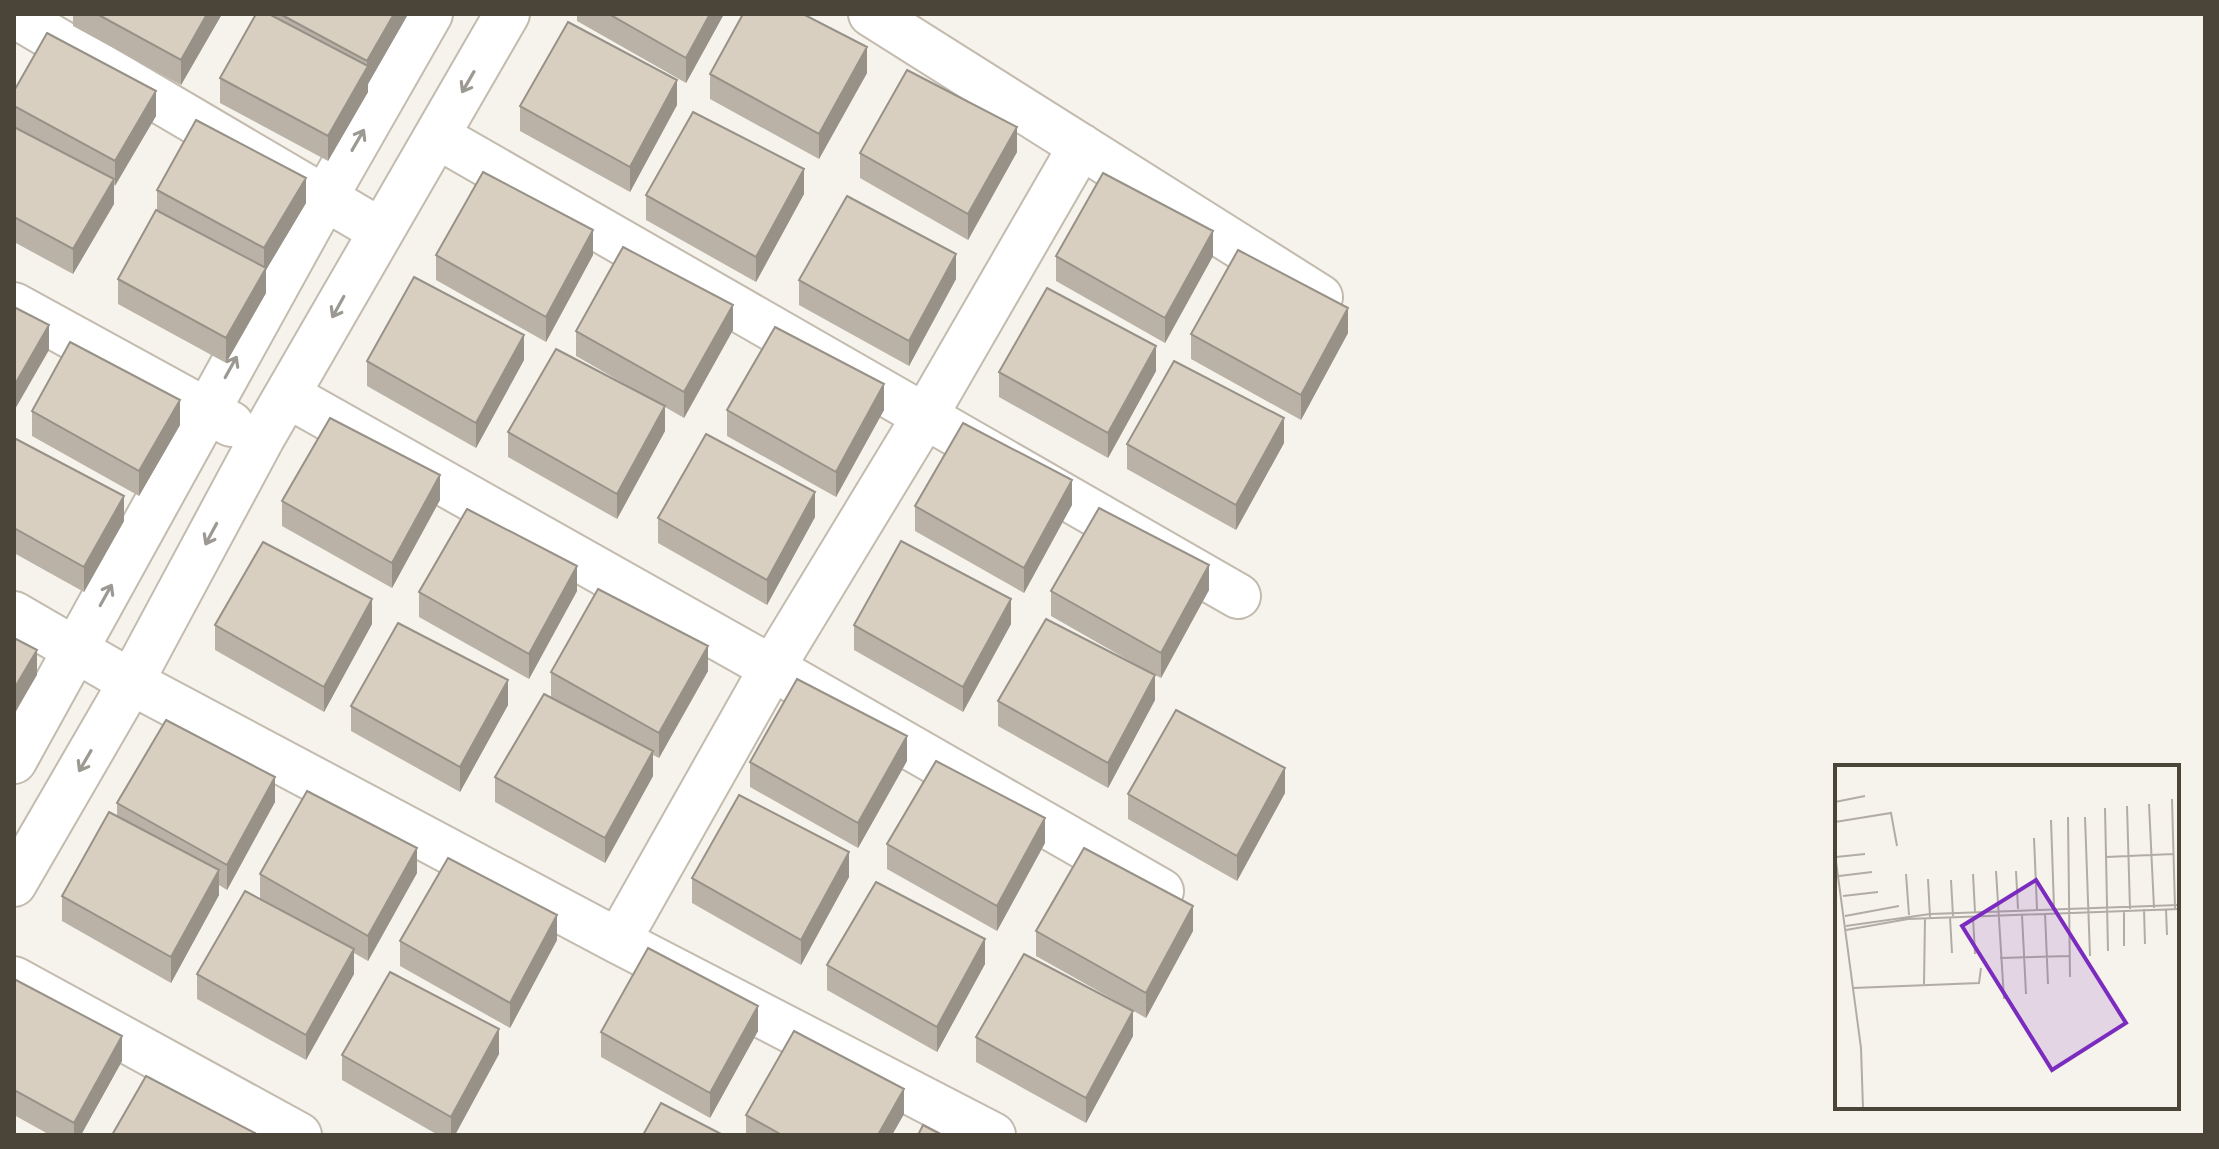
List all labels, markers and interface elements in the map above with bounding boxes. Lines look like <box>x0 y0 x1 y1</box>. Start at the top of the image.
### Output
one-way arrow <box>460 69 475 93</box>
one-way arrow <box>350 129 366 152</box>
one-way arrow <box>330 295 346 318</box>
one-way arrow <box>223 356 239 379</box>
one-way arrow <box>202 521 218 545</box>
one-way arrow <box>98 584 114 607</box>
one-way arrow <box>77 749 93 772</box>
inset map <box>1835 765 2179 1109</box>

